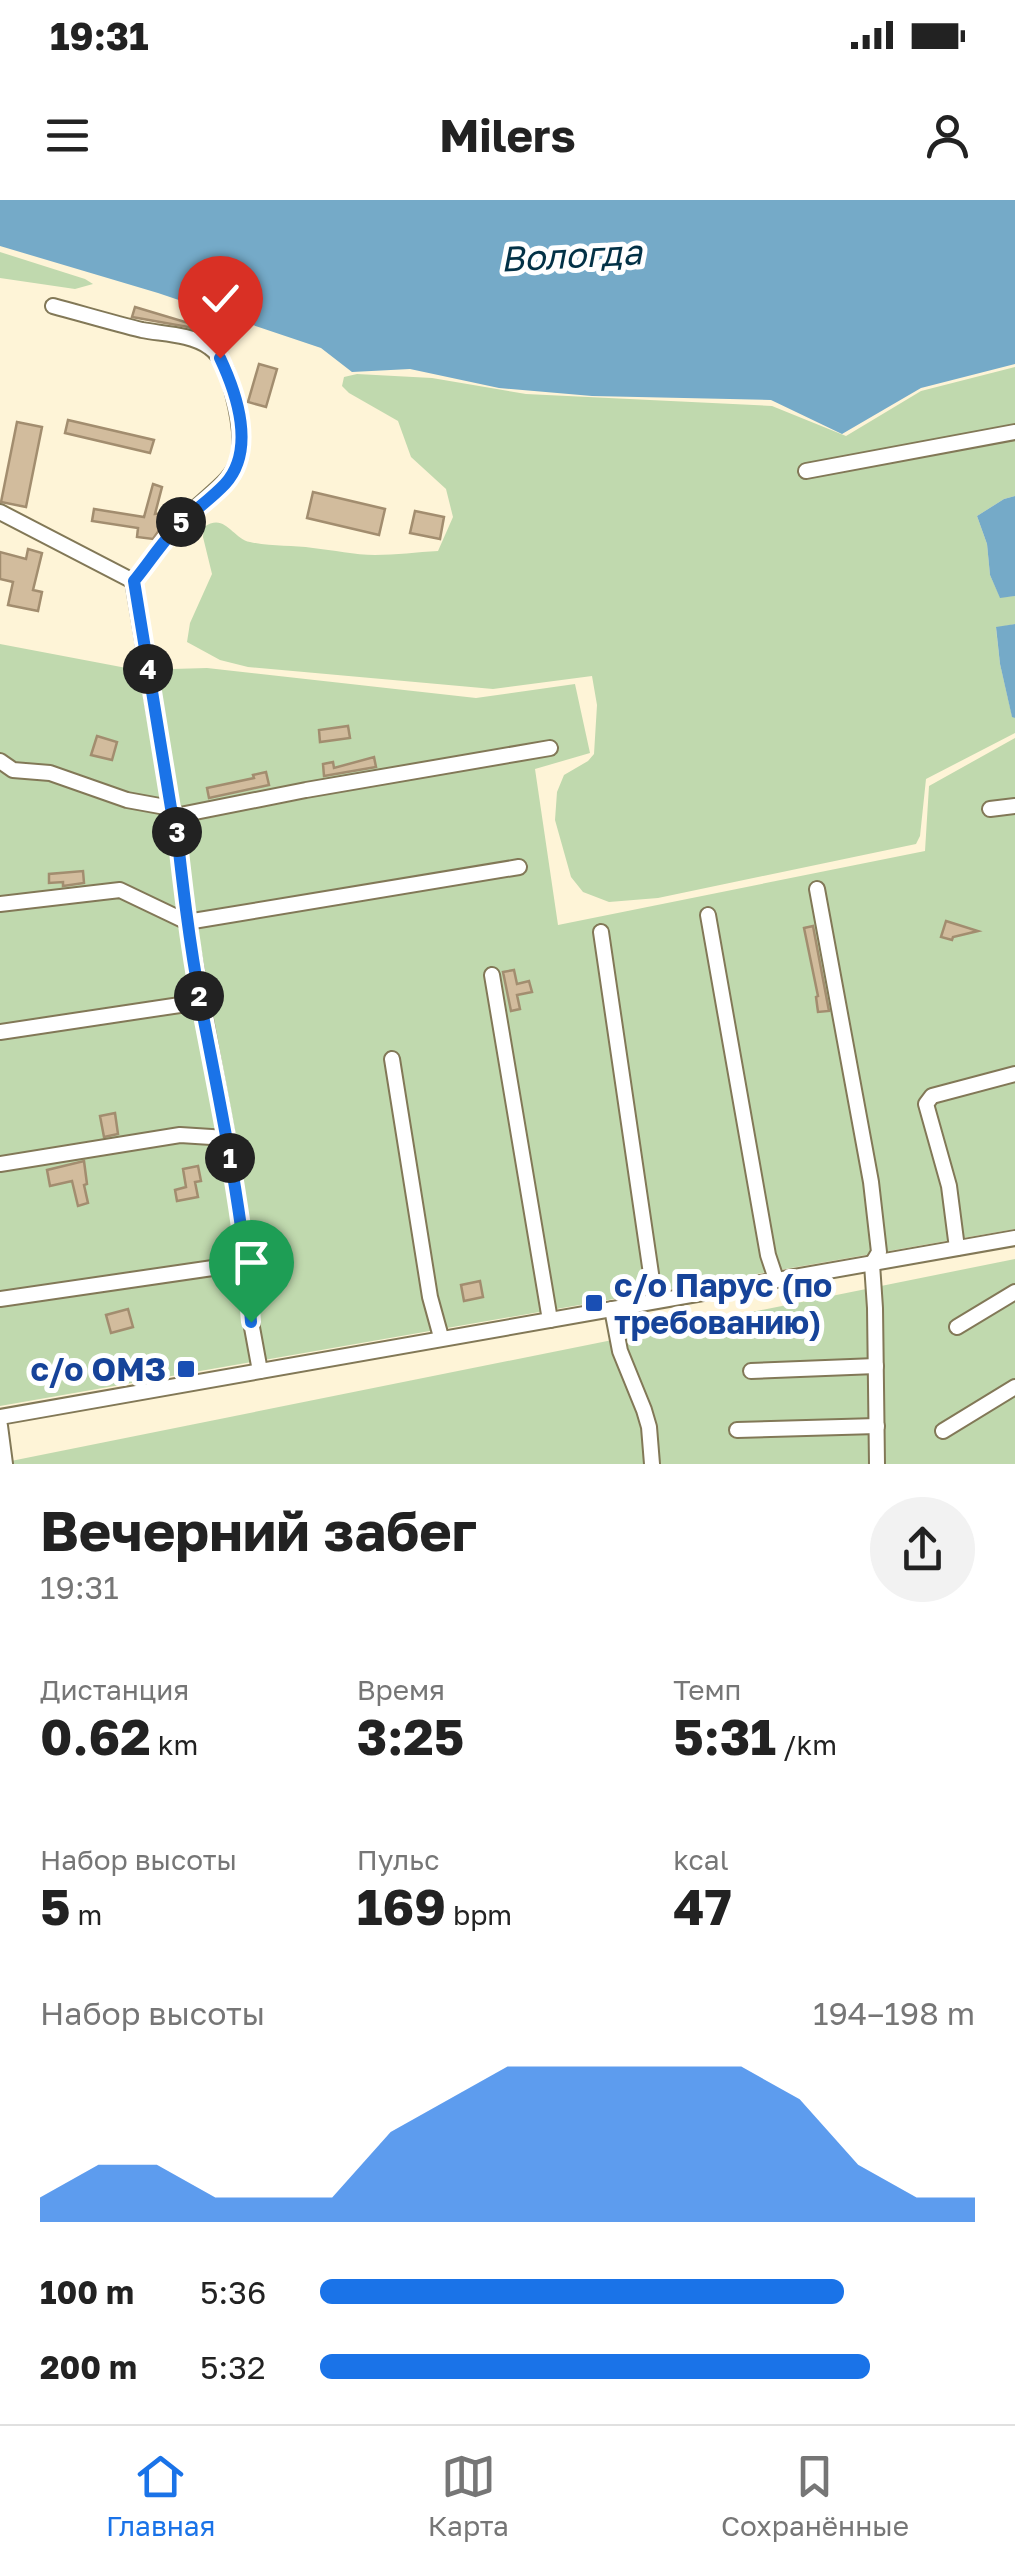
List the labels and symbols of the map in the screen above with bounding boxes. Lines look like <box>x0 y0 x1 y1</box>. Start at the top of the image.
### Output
water label: Вологда <box>499 230 644 280</box>
pin <box>178 256 263 359</box>
pin: 5 <box>156 497 206 547</box>
pin: 4 <box>123 644 173 694</box>
pin: 3 <box>152 807 202 857</box>
pin: 2 <box>174 971 224 1021</box>
pin: 1 <box>205 1133 255 1183</box>
pin <box>209 1220 294 1323</box>
place label: с/о Парус (по требованию) <box>614 1266 832 1341</box>
marker: с/о Парус (по требованию) <box>583 1292 605 1314</box>
place label: с/о ОМЗ <box>31 1350 166 1388</box>
marker: с/о ОМЗ <box>175 1358 197 1380</box>

